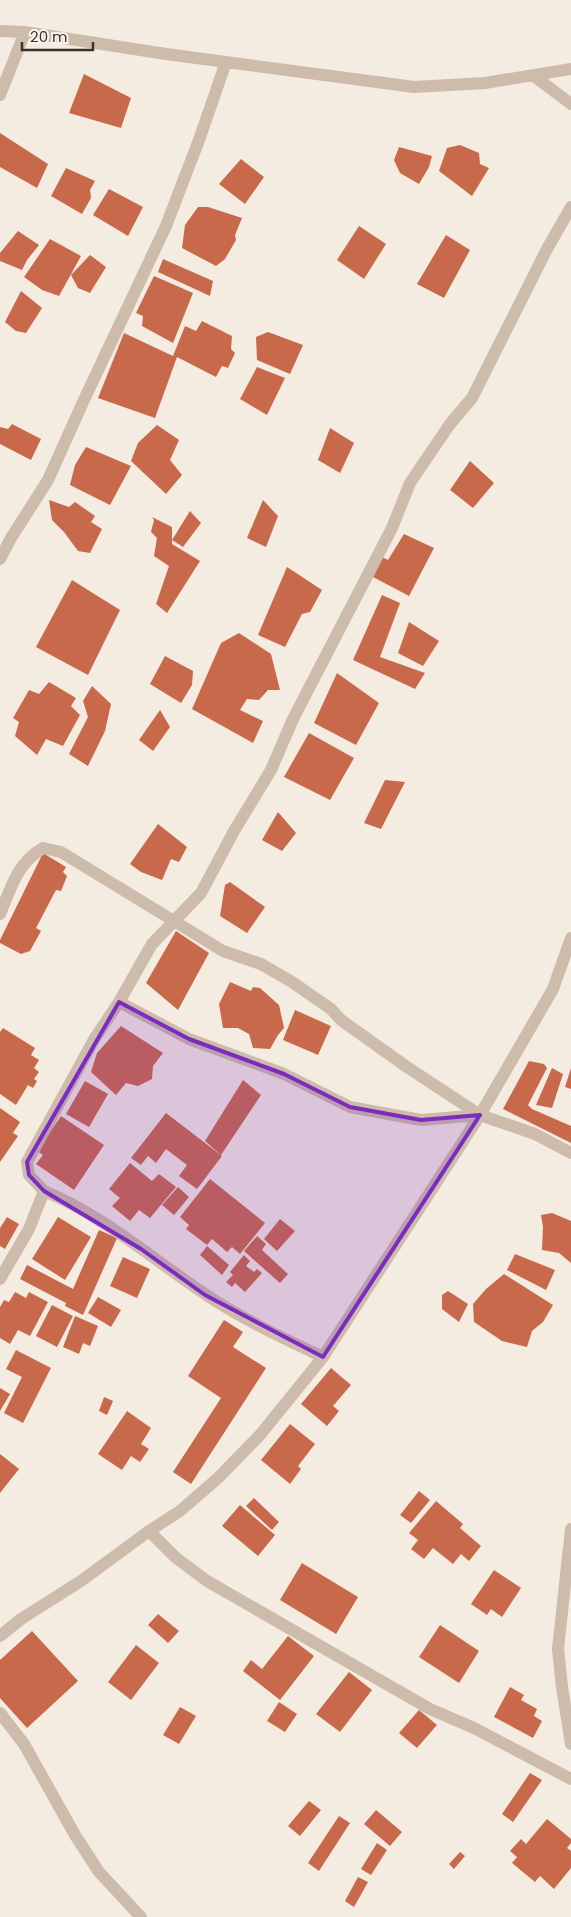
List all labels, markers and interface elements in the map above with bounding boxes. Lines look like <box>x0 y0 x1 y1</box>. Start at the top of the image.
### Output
scale bar <box>22 20 94 52</box>
text: 20 m <box>30 26 68 47</box>

